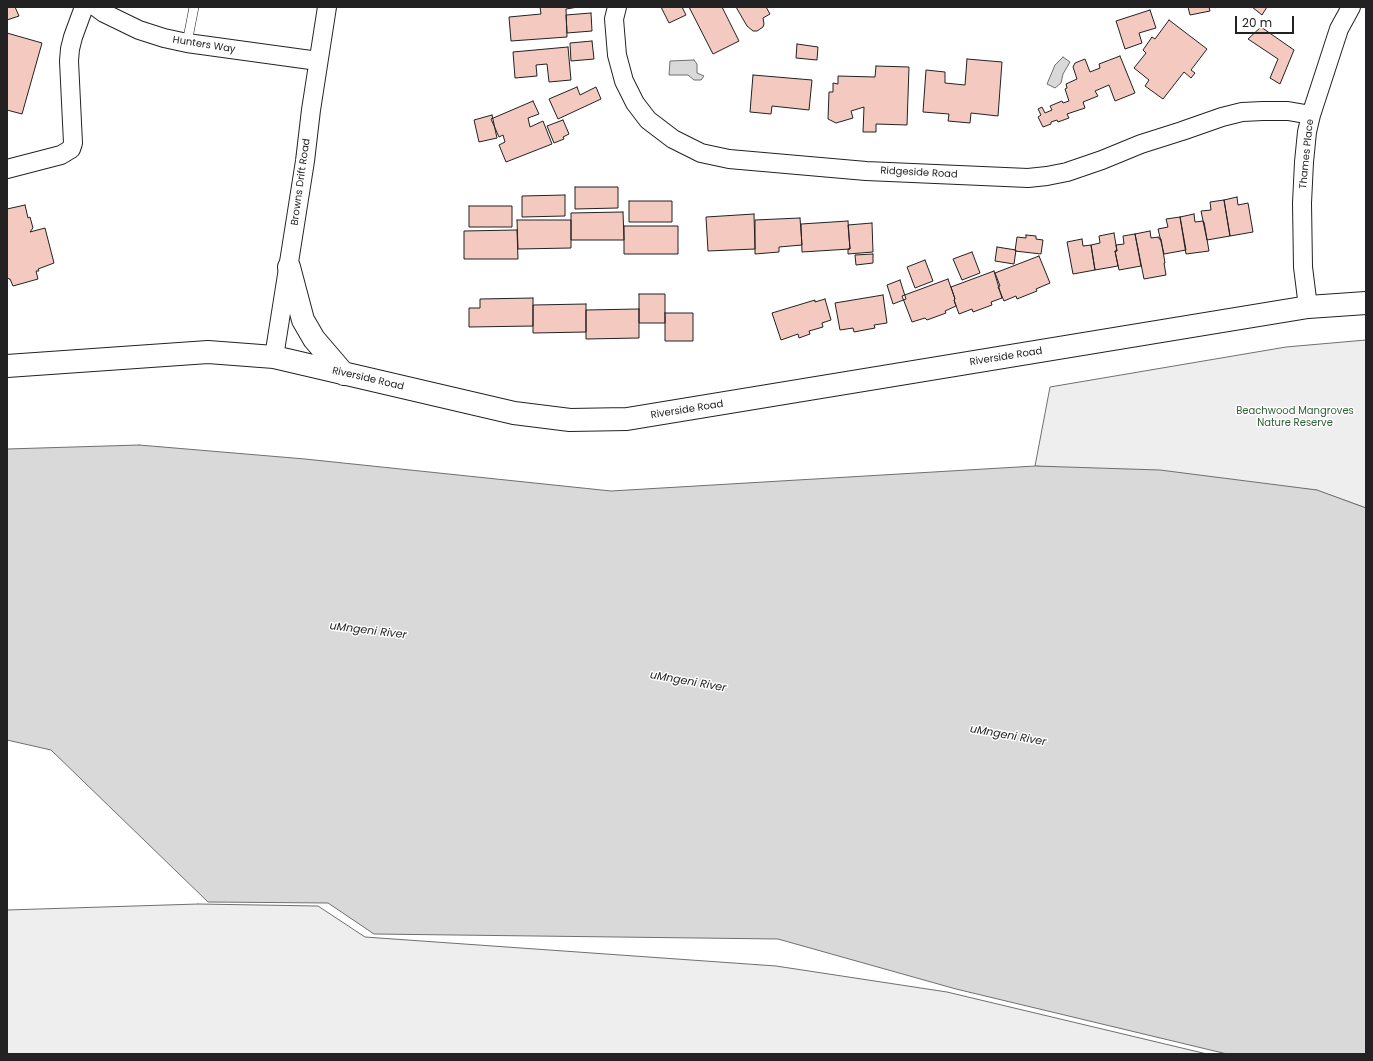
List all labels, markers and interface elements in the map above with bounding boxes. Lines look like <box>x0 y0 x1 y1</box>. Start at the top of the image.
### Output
scale bar <box>1237 8 1296 34</box>
text: 20 m <box>1242 14 1272 31</box>
street label: Hunters Way <box>172 34 236 56</box>
street label: Thames Place <box>1297 118 1317 190</box>
street label: Browns Drift Road <box>289 138 313 226</box>
street label: Ridgeside Road <box>880 165 958 181</box>
street label: Riverside Road <box>969 345 1043 369</box>
street label: Riverside Road <box>331 365 405 393</box>
street label: Riverside Road <box>650 398 724 422</box>
park label: Beachwood Mangroves Nature Reserve <box>1236 405 1354 428</box>
water label: uMngeni River <box>329 620 407 642</box>
water label: uMngeni River <box>649 669 727 695</box>
water label: uMngeni River <box>969 723 1047 749</box>

